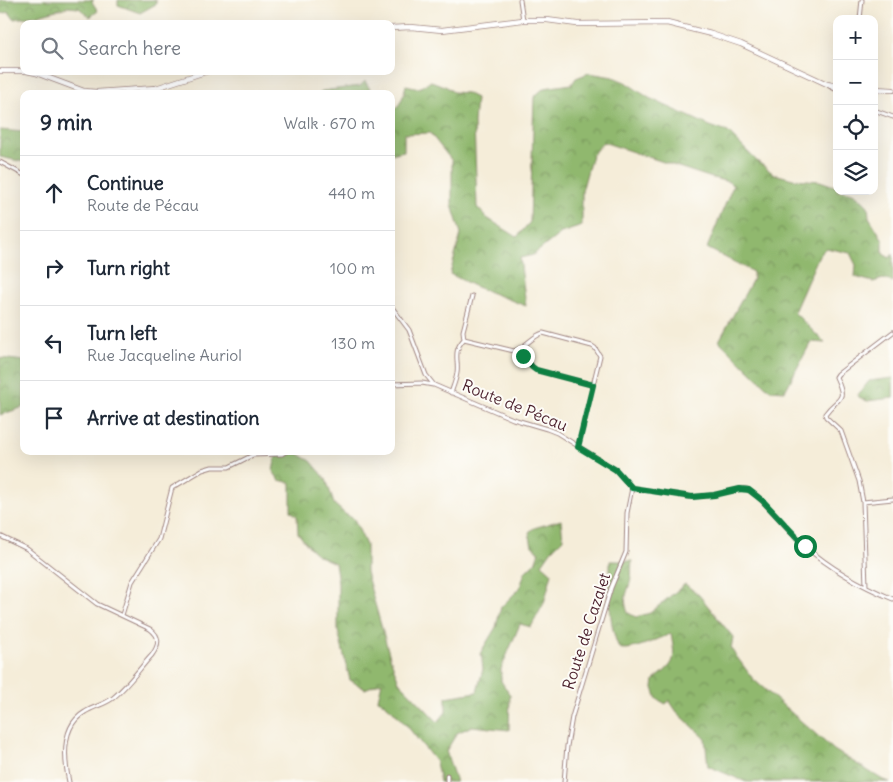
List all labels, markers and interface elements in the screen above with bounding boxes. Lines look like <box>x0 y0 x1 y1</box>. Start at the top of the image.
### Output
map controls <box>833 15 878 195</box>
button: + <box>833 15 878 60</box>
search box <box>20 20 395 75</box>
icon: search <box>38 34 66 62</box>
text: Search here <box>78 36 181 60</box>
button: − <box>833 60 878 105</box>
button: locate <box>833 105 878 150</box>
text: 9 min <box>40 109 92 136</box>
text: Walk · 670 m <box>283 113 375 133</box>
button: layers <box>833 150 878 195</box>
text: Continue <box>87 171 164 195</box>
icon: ahead <box>40 179 68 207</box>
text: 440 m <box>328 183 375 203</box>
text: Route de Pécau <box>87 195 199 215</box>
icon: right <box>40 254 68 282</box>
text: Turn right <box>87 256 170 280</box>
text: 100 m <box>330 258 375 278</box>
text: Turn left <box>87 321 157 345</box>
icon: left <box>40 329 68 357</box>
text: 130 m <box>331 333 375 353</box>
text: Rue Jacqueline Auriol <box>87 345 242 365</box>
route end <box>512 345 535 368</box>
street label: Route de Pécau <box>459 375 571 435</box>
icon: arrive <box>40 404 68 432</box>
text: Arrive at destination <box>87 406 260 430</box>
route start <box>794 535 817 558</box>
street label: Route de Cazalet <box>558 570 614 692</box>

